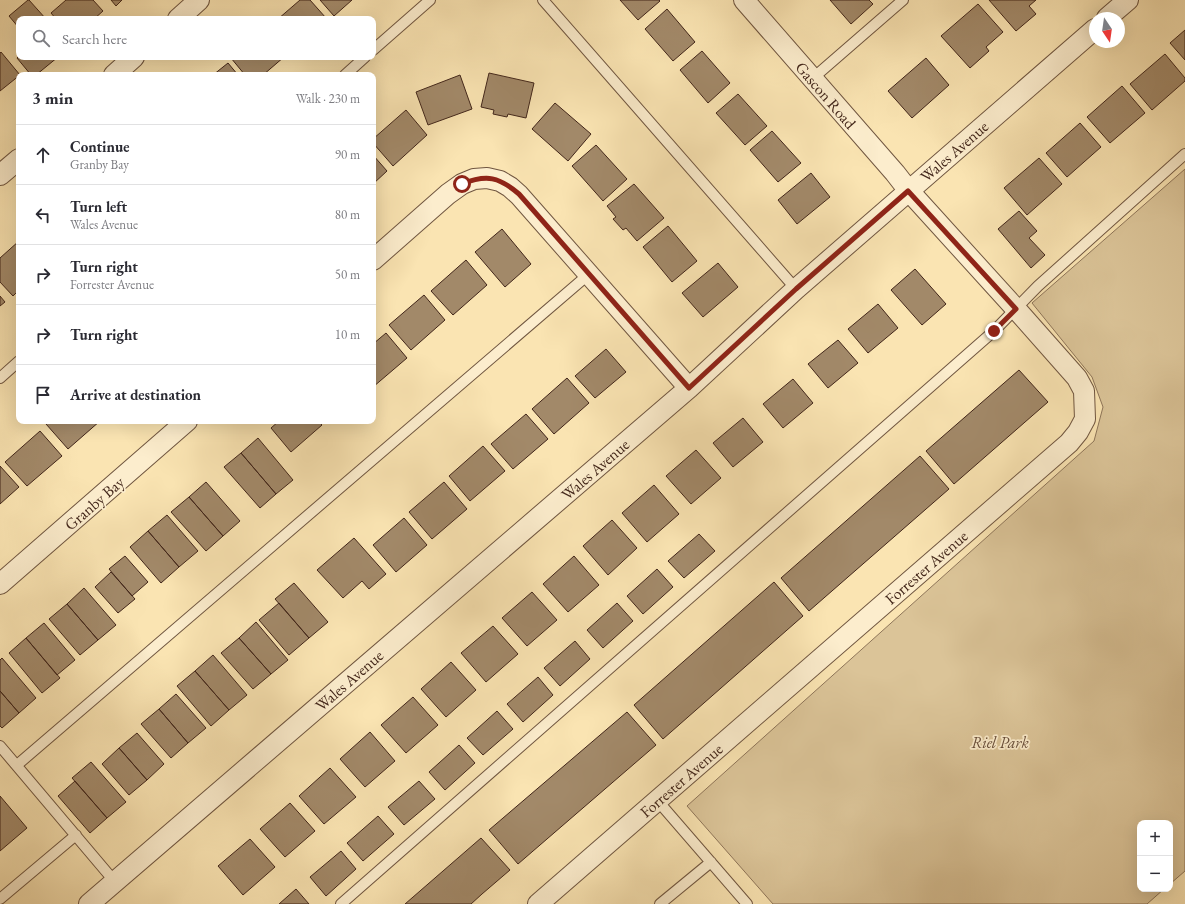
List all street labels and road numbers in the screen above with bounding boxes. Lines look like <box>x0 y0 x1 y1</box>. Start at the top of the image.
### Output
street label: Gascon Road <box>791 57 861 134</box>
street label: Wales Avenue <box>916 116 993 187</box>
street label: Wales Avenue <box>557 434 634 505</box>
street label: Granby Bay <box>60 471 129 535</box>
street label: Forrester Avenue <box>880 526 972 609</box>
street label: Wales Avenue <box>311 645 388 716</box>
street label: Forrester Avenue <box>635 739 727 822</box>

